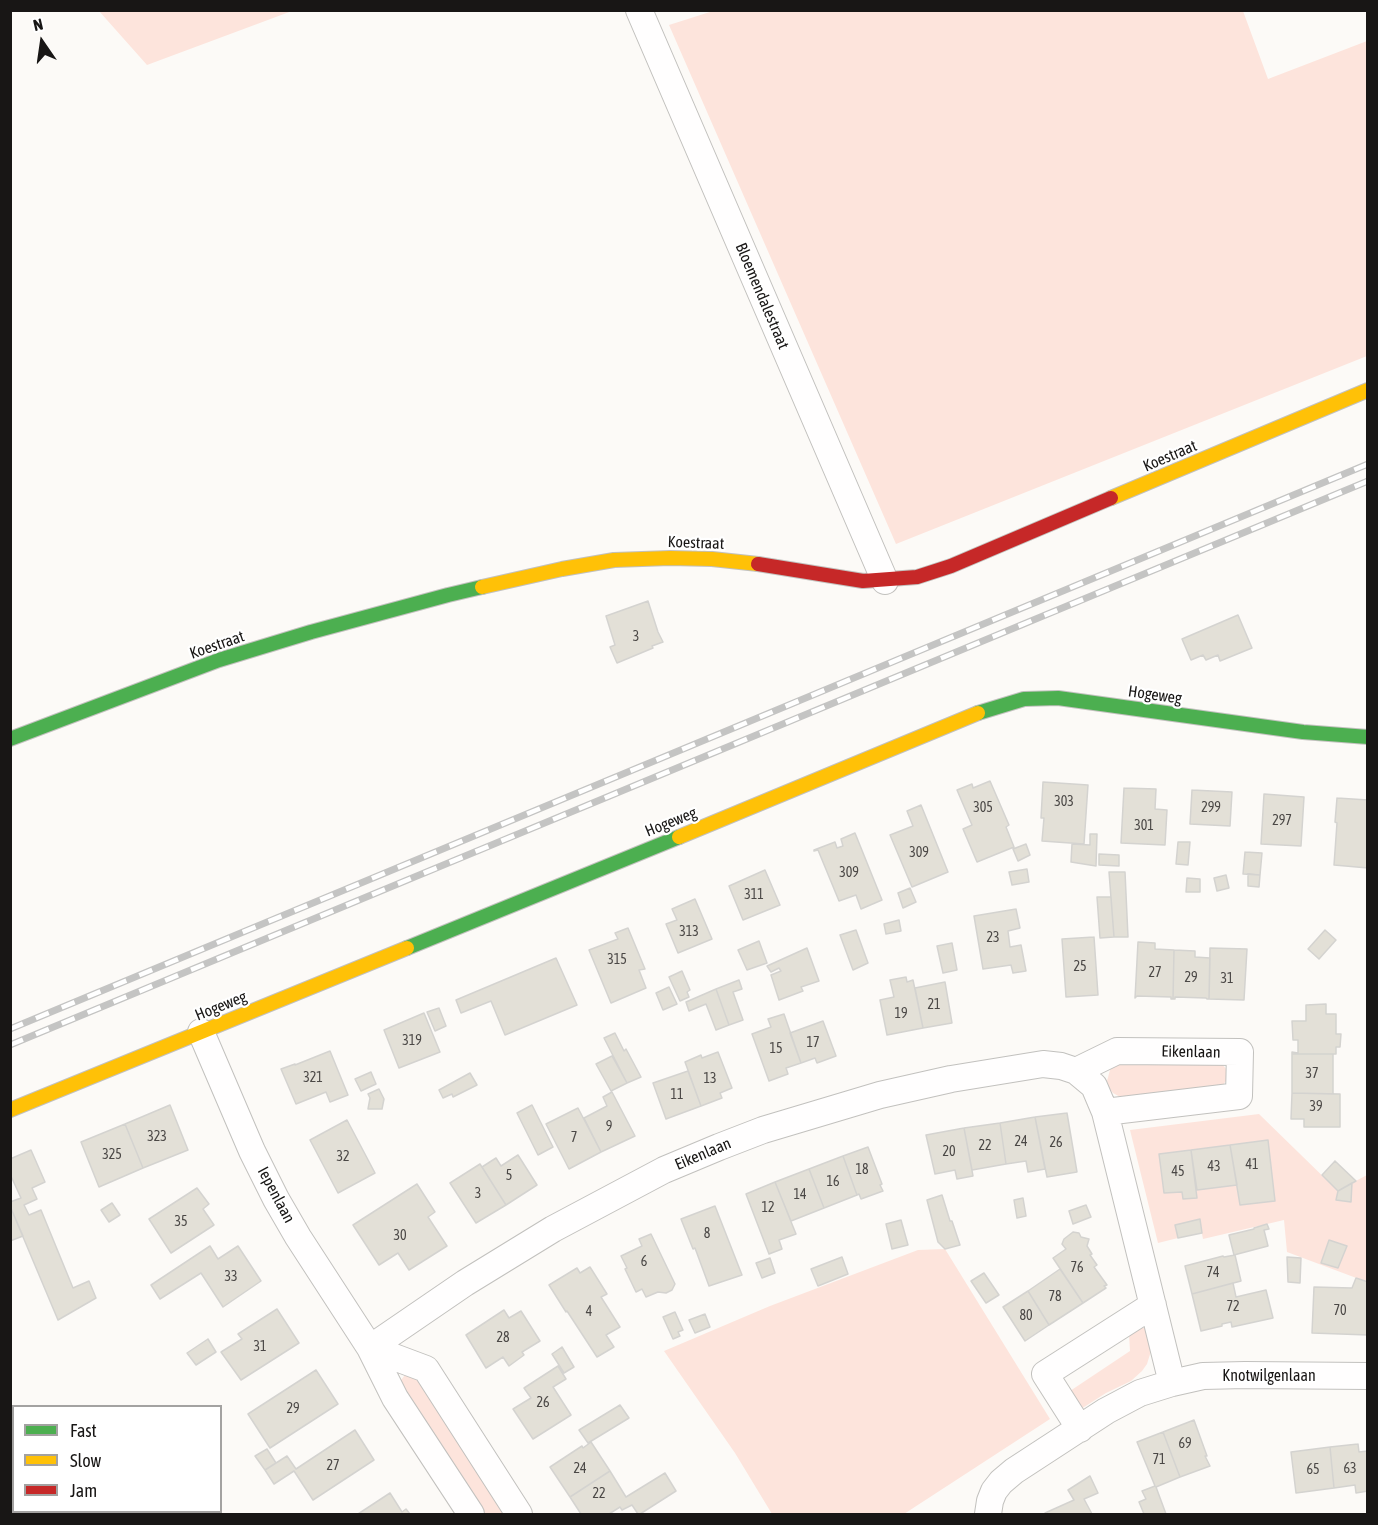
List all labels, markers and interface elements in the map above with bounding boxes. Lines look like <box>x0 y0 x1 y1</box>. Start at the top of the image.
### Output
north arrow <box>12 12 72 72</box>
text: N <box>31 15 45 34</box>
street label: Bloemendalestraat <box>731 240 793 352</box>
street label: Koestraat <box>1140 436 1200 476</box>
street label: Koestraat <box>667 532 725 554</box>
street label: Koestraat <box>187 627 247 663</box>
house number: 3 <box>633 629 639 645</box>
street label: Hogeweg <box>1127 682 1183 708</box>
house number: 303 <box>1054 794 1074 810</box>
house number: 305 <box>973 800 993 816</box>
house number: 299 <box>1201 800 1221 816</box>
street label: Hogeweg <box>642 803 700 841</box>
house number: 297 <box>1272 813 1292 829</box>
house number: 301 <box>1134 818 1154 834</box>
house number: 309 <box>909 845 929 861</box>
house number: 309 <box>839 865 859 881</box>
house number: 311 <box>744 887 764 903</box>
house number: 313 <box>679 924 699 940</box>
house number: 23 <box>986 930 1000 946</box>
house number: 315 <box>607 952 627 968</box>
house number: 25 <box>1073 959 1087 975</box>
house number: 27 <box>1148 965 1162 981</box>
house number: 29 <box>1184 970 1198 986</box>
house number: 31 <box>1220 971 1234 987</box>
street label: Hogeweg <box>192 987 250 1025</box>
house number: 21 <box>927 997 941 1013</box>
house number: 19 <box>894 1006 908 1022</box>
house number: 319 <box>402 1033 422 1049</box>
house number: 17 <box>806 1035 820 1051</box>
house number: 15 <box>769 1041 783 1057</box>
street label: Eikenlaan <box>1161 1042 1221 1062</box>
house number: 37 <box>1305 1066 1319 1082</box>
house number: 321 <box>303 1070 323 1086</box>
house number: 13 <box>703 1071 717 1087</box>
house number: 11 <box>670 1087 684 1103</box>
house number: 39 <box>1309 1099 1323 1115</box>
house number: 9 <box>606 1119 612 1135</box>
house number: 323 <box>147 1129 167 1145</box>
house number: 7 <box>571 1130 577 1146</box>
street label: Eikenlaan <box>672 1134 734 1174</box>
house number: 24 <box>1014 1134 1028 1150</box>
house number: 26 <box>1049 1135 1063 1151</box>
house number: 22 <box>978 1138 992 1154</box>
house number: 20 <box>942 1144 956 1160</box>
house number: 325 <box>102 1147 122 1163</box>
house number: 32 <box>336 1149 350 1165</box>
house number: 41 <box>1245 1157 1259 1173</box>
house number: 43 <box>1207 1159 1221 1175</box>
house number: 18 <box>855 1162 869 1178</box>
street label: Iepenlaan <box>253 1164 299 1226</box>
house number: 45 <box>1171 1164 1185 1180</box>
house number: 5 <box>506 1168 512 1184</box>
house number: 16 <box>826 1174 840 1190</box>
house number: 3 <box>475 1186 481 1202</box>
house number: 14 <box>793 1187 807 1203</box>
house number: 12 <box>761 1200 775 1216</box>
house number: 35 <box>174 1214 188 1230</box>
house number: 8 <box>704 1226 710 1242</box>
house number: 30 <box>393 1228 407 1244</box>
house number: 6 <box>641 1254 647 1270</box>
house number: 76 <box>1070 1260 1084 1276</box>
house number: 74 <box>1206 1265 1220 1281</box>
house number: 33 <box>224 1269 238 1285</box>
house number: 78 <box>1048 1289 1062 1305</box>
house number: 72 <box>1226 1299 1240 1315</box>
house number: 70 <box>1333 1303 1347 1319</box>
house number: 4 <box>586 1304 592 1320</box>
house number: 80 <box>1019 1308 1033 1324</box>
house number: 28 <box>496 1330 510 1346</box>
house number: 31 <box>253 1339 267 1355</box>
street label: Knotwilgenlaan <box>1222 1366 1316 1386</box>
house number: 26 <box>536 1395 550 1411</box>
house number: 29 <box>286 1401 300 1417</box>
legend <box>12 1405 222 1513</box>
text: Fast <box>70 1420 97 1441</box>
house number: 69 <box>1178 1436 1192 1452</box>
text: Slow <box>70 1450 101 1471</box>
house number: 71 <box>1152 1452 1166 1468</box>
house number: 27 <box>326 1458 340 1474</box>
house number: 24 <box>573 1461 587 1477</box>
house number: 63 <box>1343 1461 1357 1477</box>
house number: 65 <box>1306 1462 1320 1478</box>
text: Jam <box>70 1480 97 1501</box>
house number: 22 <box>592 1486 606 1502</box>

